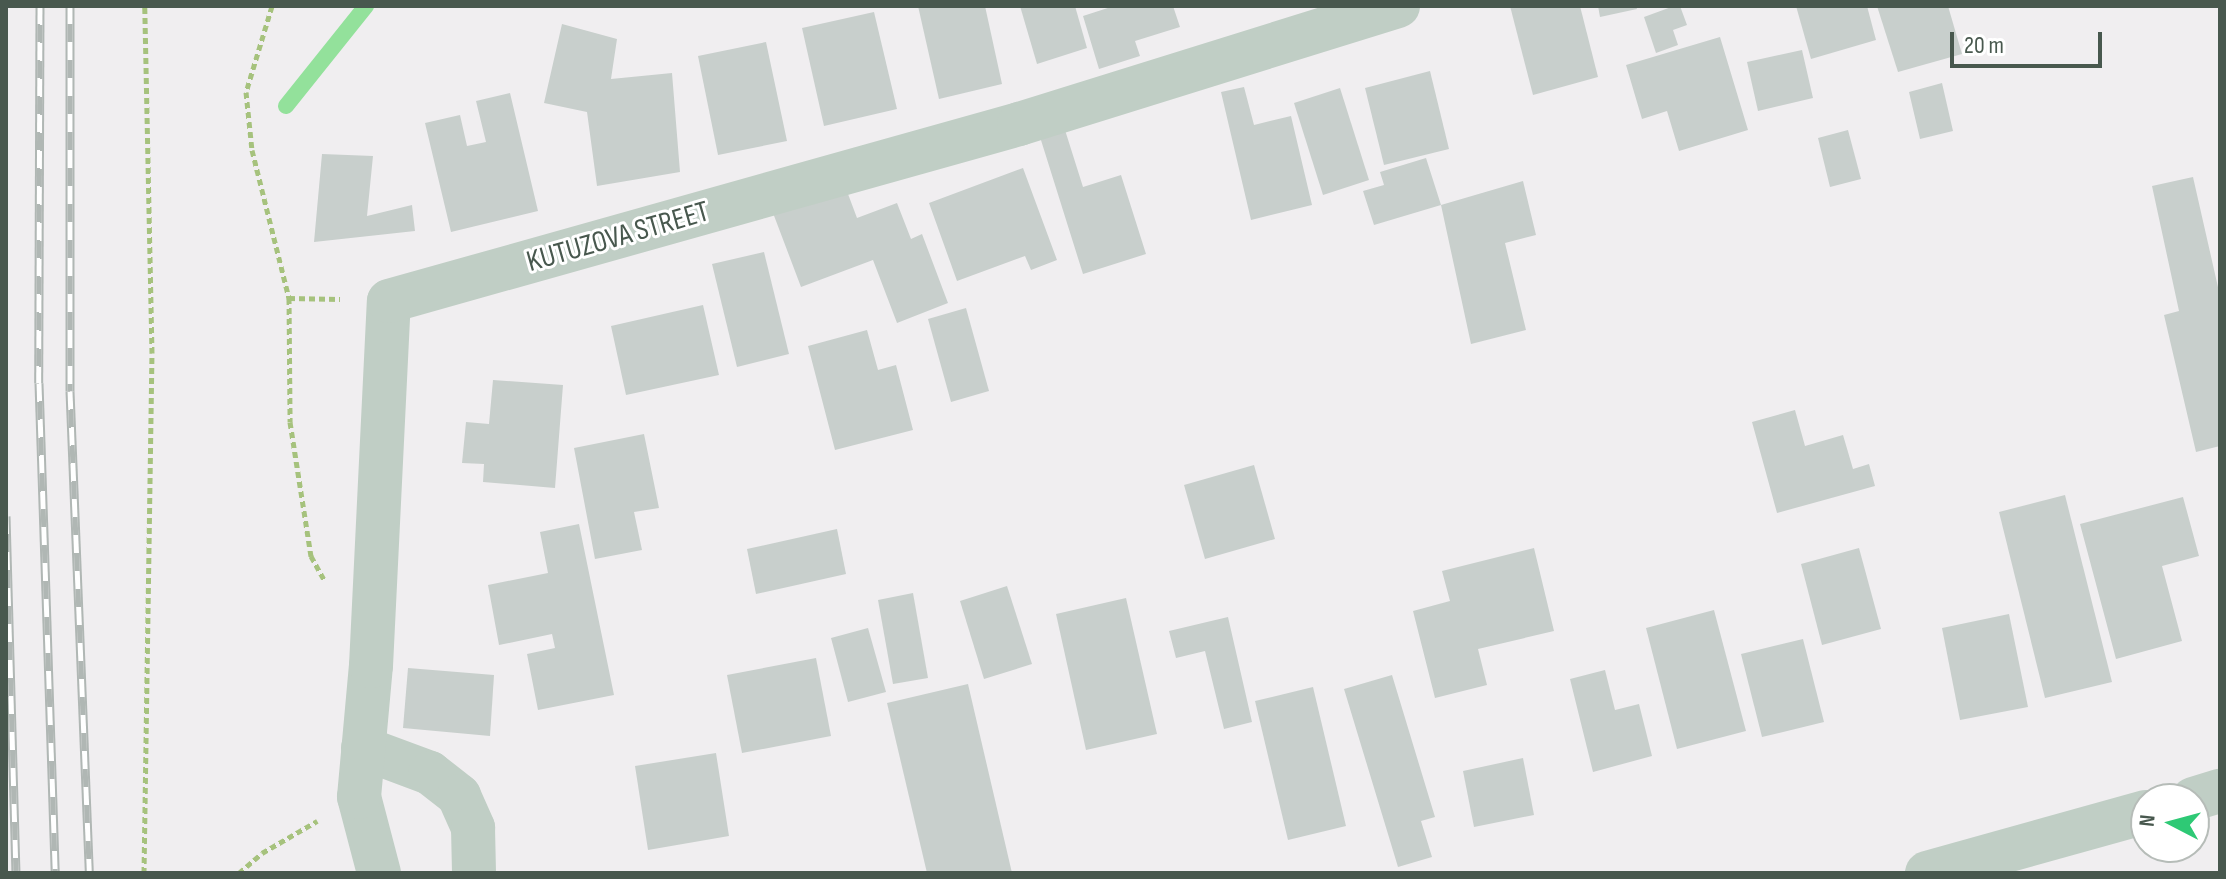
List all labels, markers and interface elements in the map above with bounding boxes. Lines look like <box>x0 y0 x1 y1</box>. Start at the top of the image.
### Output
scale bar <box>1954 16 2106 66</box>
text: 20 m <box>1964 31 2004 60</box>
street label: KUTUZOVA STREET <box>523 194 713 280</box>
north arrow <box>2130 783 2210 863</box>
text: N <box>2134 813 2162 828</box>

